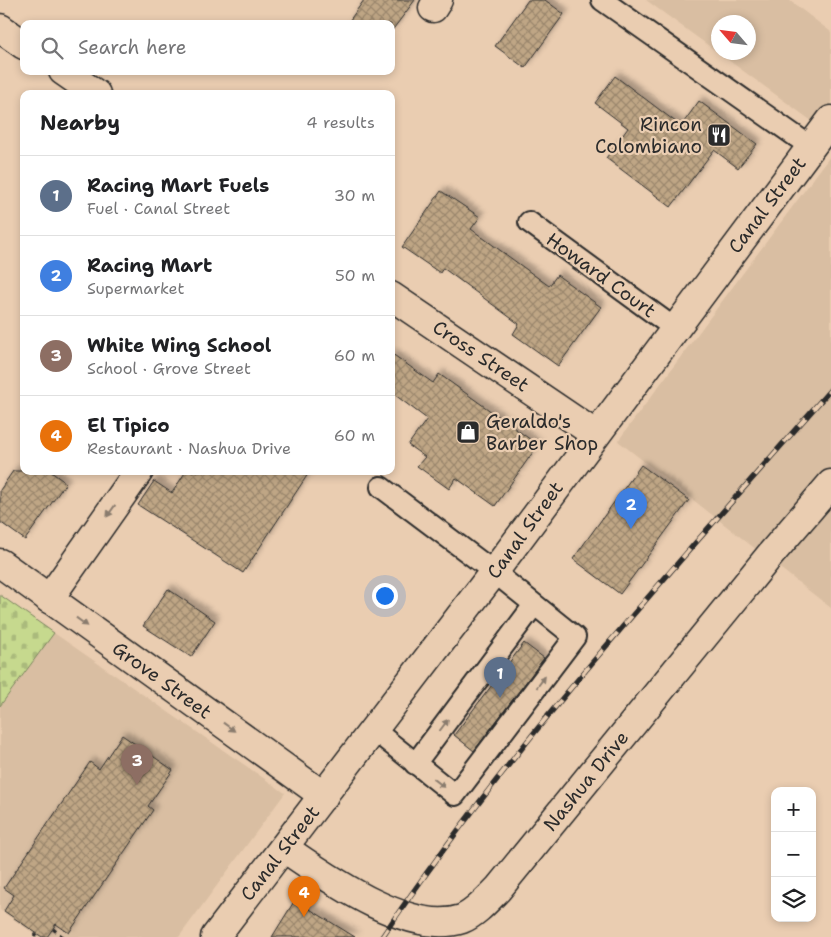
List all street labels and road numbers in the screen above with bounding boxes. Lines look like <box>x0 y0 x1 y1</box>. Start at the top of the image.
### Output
street label: Canal Street <box>723 152 811 258</box>
street label: Howard Court <box>541 227 661 323</box>
street label: Cross Street <box>428 315 534 397</box>
street label: Canal Street <box>481 476 569 584</box>
street label: Grove Street <box>107 636 217 724</box>
street label: Nashua Drive <box>538 726 634 836</box>
street label: Canal Street <box>235 800 325 906</box>

